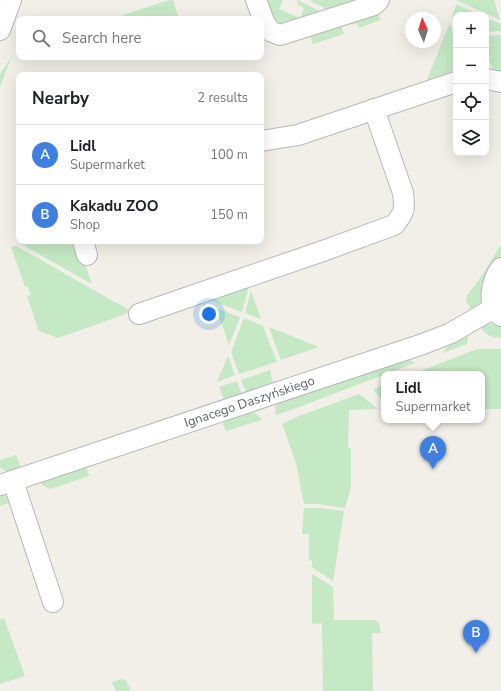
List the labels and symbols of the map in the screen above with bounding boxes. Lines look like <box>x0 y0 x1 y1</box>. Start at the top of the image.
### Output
north arrow <box>405 12 441 48</box>
your location <box>199 304 219 324</box>
street label: Ignacego Daszyńskiego <box>182 372 317 432</box>
pin: A <box>420 436 446 469</box>
pin: B <box>463 620 489 653</box>

